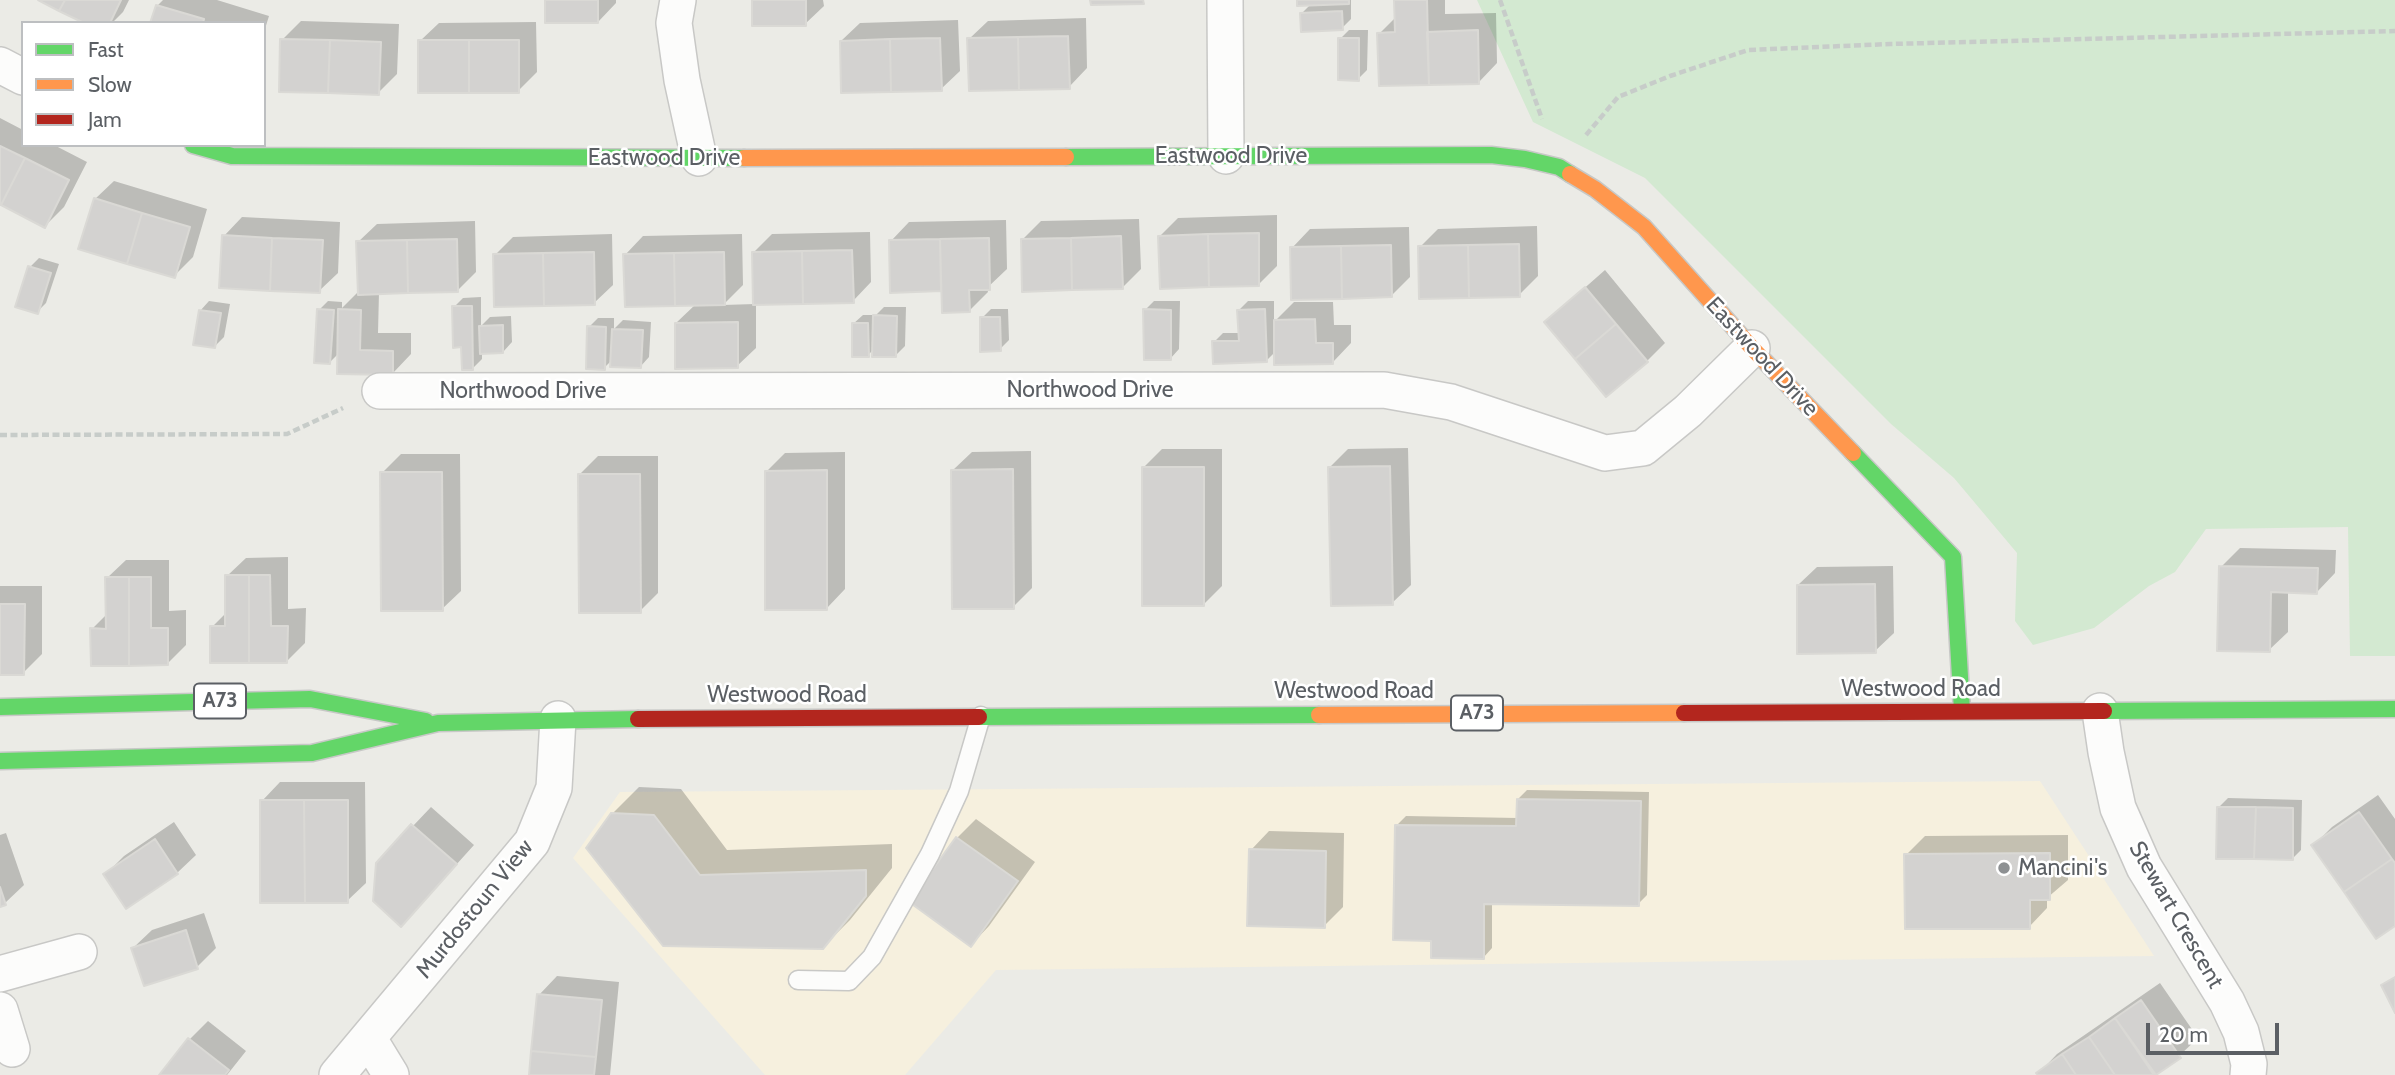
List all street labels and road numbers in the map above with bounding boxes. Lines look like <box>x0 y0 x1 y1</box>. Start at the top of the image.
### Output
street label: Eastwood Drive <box>1155 142 1307 170</box>
street label: Eastwood Drive <box>588 144 740 172</box>
street label: Eastwood Drive <box>1700 292 1824 422</box>
street label: Northwood Drive <box>1006 376 1174 404</box>
street label: Northwood Drive <box>439 377 607 405</box>
street label: Westwood Road <box>1841 675 2001 703</box>
street label: Westwood Road <box>1274 677 1434 705</box>
street label: Westwood Road <box>707 681 867 709</box>
road number: A73 <box>194 684 246 718</box>
road number: A73 <box>1451 696 1503 730</box>
street label: Murdostoun View <box>410 834 540 984</box>
street label: Stewart Crescent <box>2123 837 2229 993</box>

